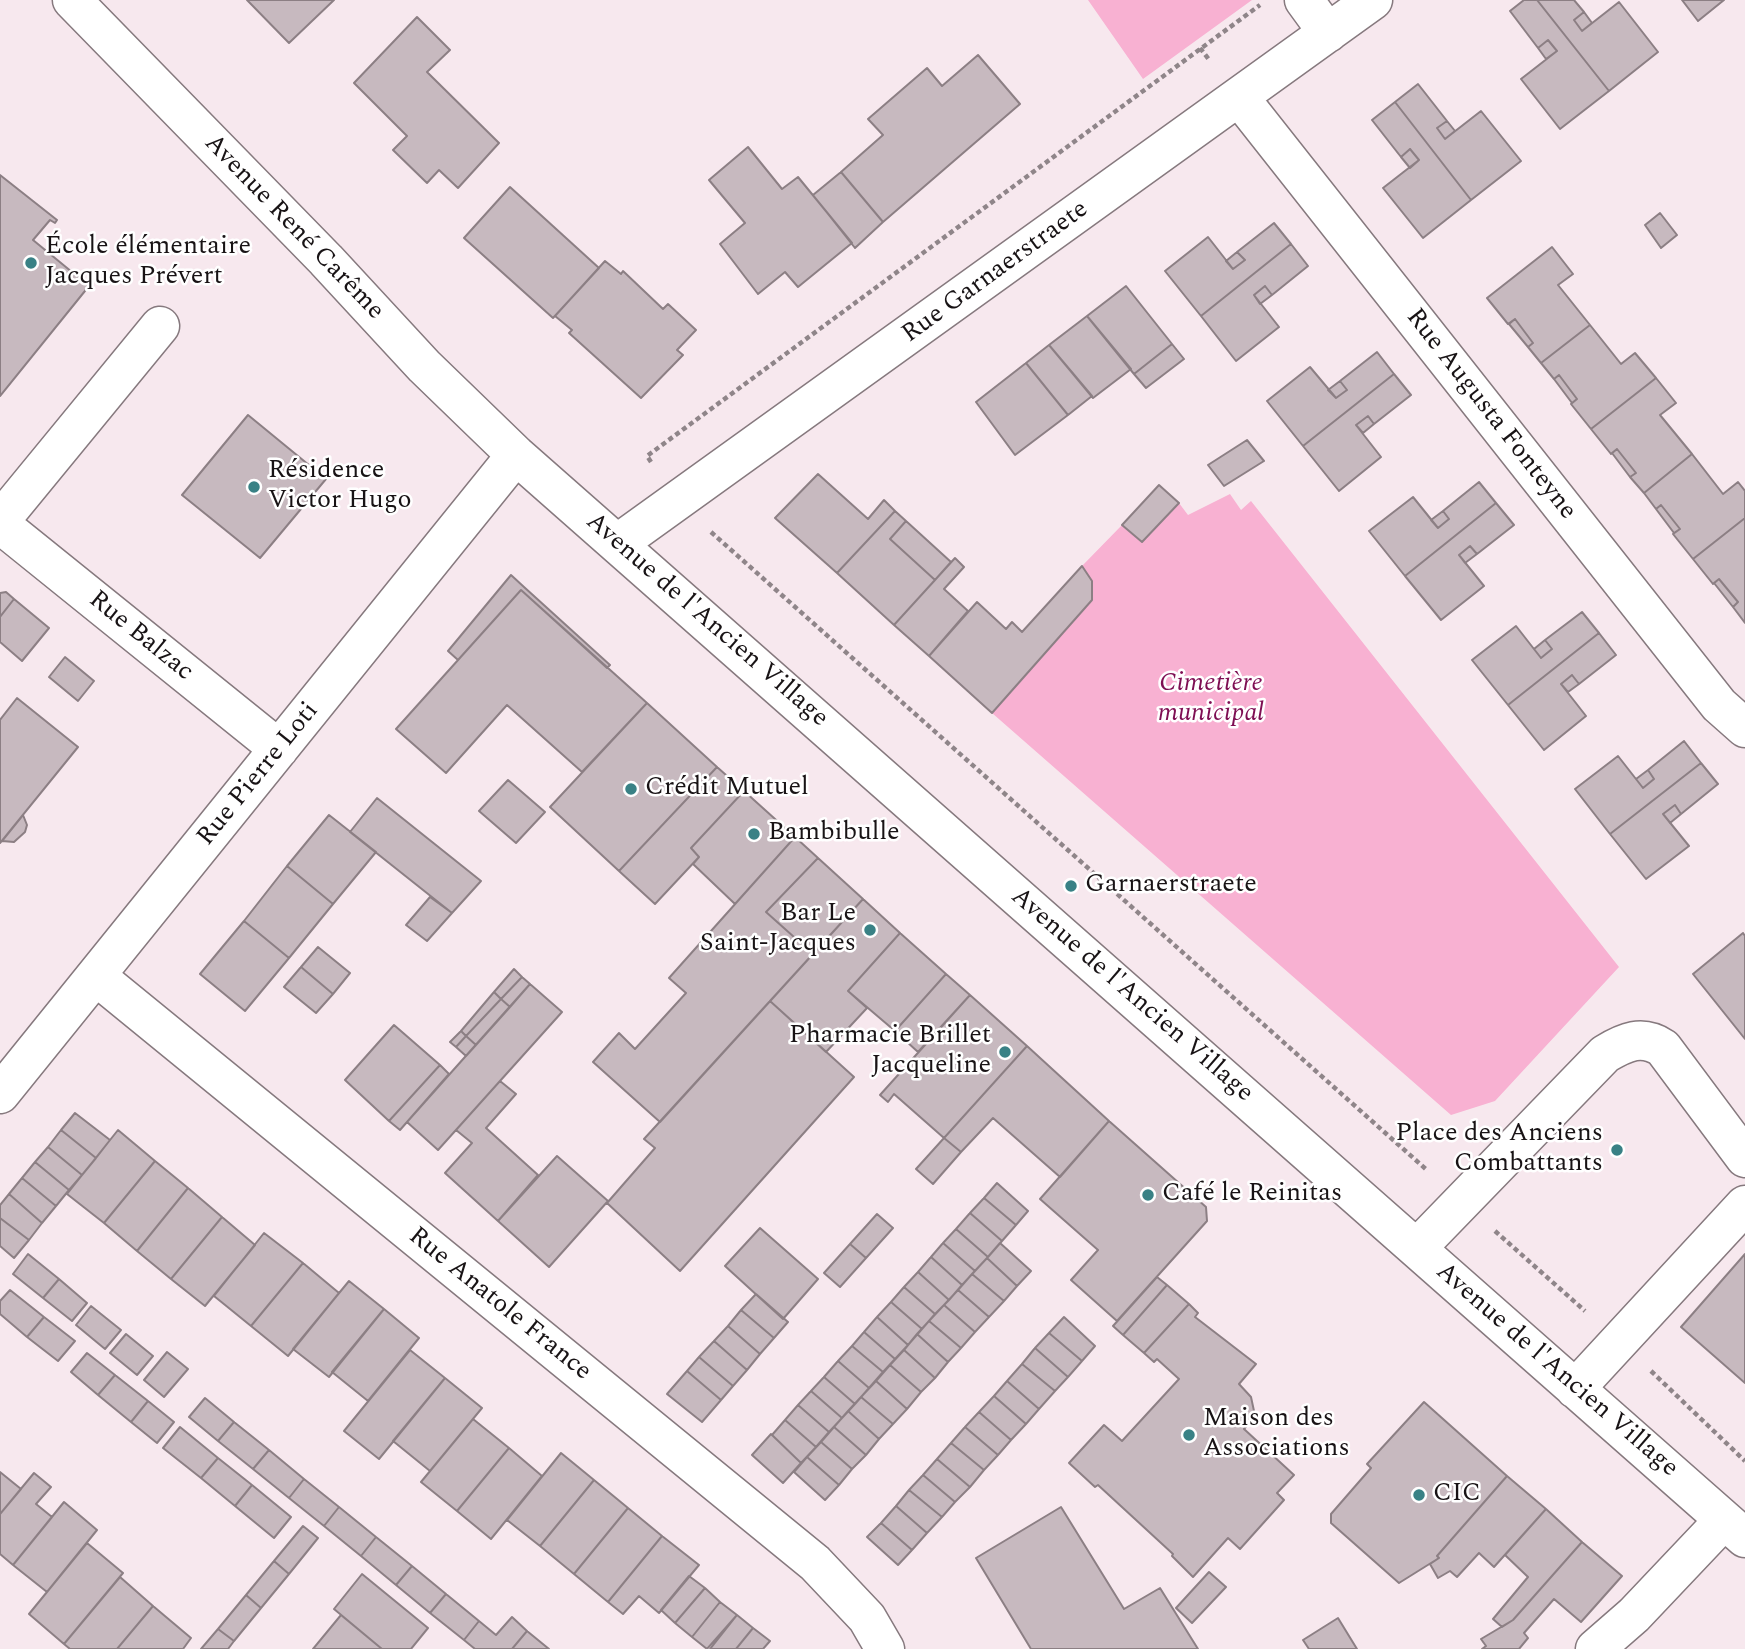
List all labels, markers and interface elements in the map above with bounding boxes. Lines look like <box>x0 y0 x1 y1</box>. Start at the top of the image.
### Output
street label: Avenue René Carême <box>196 129 390 327</box>
street label: Rue Garnaerstraete <box>897 195 1095 351</box>
place label: École élémentaire Jacques Prévert <box>45 232 251 294</box>
marker: École élémentaire Jacques Prévert <box>23 255 39 271</box>
street label: Rue Augusta Fonteyne <box>1398 303 1582 527</box>
place label: Résidence Victor Hugo <box>268 456 412 518</box>
marker: Résidence Victor Hugo <box>246 479 262 495</box>
street label: Avenue de l'Ancien Village <box>578 507 834 735</box>
street label: Rue Balzac <box>81 585 199 689</box>
park label: Cimetière municipal <box>1158 669 1264 730</box>
street label: Rue Pierre Loti <box>192 697 326 853</box>
place label: Crédit Mutuel <box>645 773 809 805</box>
marker: Crédit Mutuel <box>623 781 639 797</box>
place label: Bambibulle <box>768 818 900 850</box>
marker: Bambibulle <box>746 826 762 842</box>
place label: Garnaerstraete <box>1085 870 1257 902</box>
marker: Garnaerstraete <box>1063 878 1079 894</box>
street label: Avenue de l'Ancien Village <box>1003 882 1259 1110</box>
place label: Bar Le Saint-Jacques <box>700 899 856 960</box>
marker: Bar Le Saint-Jacques <box>862 922 878 938</box>
place label: Pharmacie Brillet Jacqueline <box>789 1021 991 1082</box>
marker: Pharmacie Brillet Jacqueline <box>997 1044 1013 1060</box>
place label: Place des Anciens Combattants <box>1395 1119 1603 1180</box>
marker: Place des Anciens Combattants <box>1609 1142 1625 1158</box>
place label: Café le Reinitas <box>1162 1179 1342 1211</box>
marker: Café le Reinitas <box>1140 1187 1156 1203</box>
street label: Rue Anatole France <box>401 1222 597 1388</box>
street label: Avenue de l'Ancien Village <box>1428 1257 1684 1485</box>
place label: Maison des Associations <box>1203 1404 1350 1466</box>
marker: Maison des Associations <box>1181 1427 1197 1443</box>
place label: CIC <box>1433 1479 1481 1511</box>
marker: CIC <box>1411 1487 1427 1503</box>

